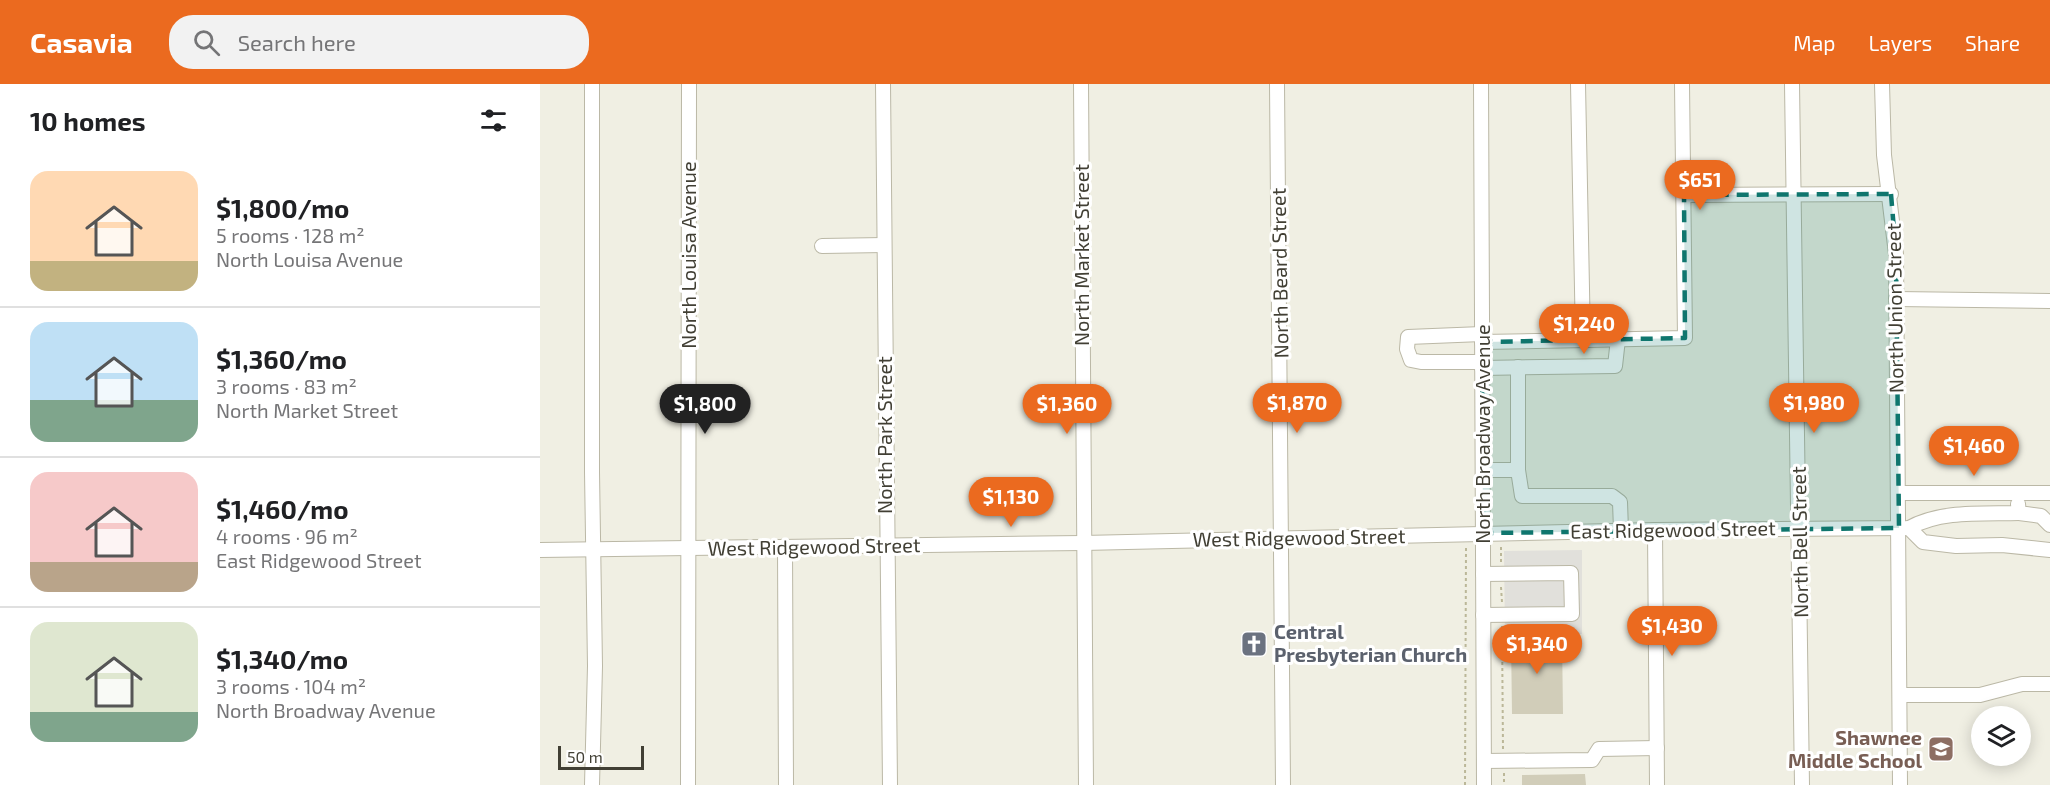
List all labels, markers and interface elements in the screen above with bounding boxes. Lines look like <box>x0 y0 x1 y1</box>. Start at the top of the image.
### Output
search box <box>169 15 589 69</box>
text: Casavia <box>30 25 133 59</box>
icon: search <box>190 26 223 59</box>
text: Search here <box>238 29 356 55</box>
text: Map <box>1793 30 1835 55</box>
text: Layers <box>1868 30 1932 55</box>
text: Share <box>1965 30 2020 55</box>
icon: filters <box>477 104 510 137</box>
text: 10 homes <box>30 105 146 136</box>
pin: $651 <box>1664 160 1736 211</box>
street label: North Louisa Avenue <box>676 161 700 349</box>
street label: North Market Street <box>1069 164 1093 346</box>
text: $651 <box>1678 167 1722 191</box>
street label: North Beard Street <box>1266 187 1292 359</box>
text: $1,800/mo <box>216 192 349 223</box>
icon: home <box>78 195 150 267</box>
street label: North Union Street <box>1881 222 1907 393</box>
text: 5 rooms · 128 m² <box>216 223 365 247</box>
text: North Louisa Avenue <box>216 247 403 271</box>
pin: $1,240 <box>1535 304 1633 355</box>
text: $1,240 <box>1553 311 1615 335</box>
street label: North Broadway Avenue <box>1470 324 1494 544</box>
text: $1,360/mo <box>216 343 347 374</box>
icon: home <box>78 346 150 418</box>
street label: North Park Street <box>872 356 896 514</box>
text: 3 rooms · 83 m² <box>216 374 357 398</box>
pin: $1,870 <box>1248 383 1346 434</box>
pin: $1,980 <box>1765 383 1863 434</box>
pin: $1,800 <box>656 384 754 435</box>
pin: $1,360 <box>1018 384 1116 435</box>
text: $1,870 <box>1267 390 1327 414</box>
text: $1,980 <box>1783 390 1845 414</box>
text: $1,800 <box>674 391 736 415</box>
text: $1,360 <box>1037 391 1097 415</box>
text: North Market Street <box>216 398 398 422</box>
pin: $1,460 <box>1925 426 2023 477</box>
text: $1,460 <box>1943 433 2005 457</box>
street label: North Bell Street <box>1786 466 1812 618</box>
pin: $1,130 <box>962 477 1060 528</box>
text: $1,130 <box>983 484 1039 508</box>
text: $1,460/mo <box>216 493 349 524</box>
icon: home <box>78 496 150 568</box>
street label: East Ridgewood Street <box>1570 515 1776 543</box>
street label: West Ridgewood Street <box>1192 523 1406 551</box>
text: 4 rooms · 96 m² <box>216 524 358 548</box>
street label: West Ridgewood Street <box>707 532 921 560</box>
text: East Ridgewood Street <box>216 548 422 572</box>
pin: $1,430 <box>1623 606 1721 657</box>
text: $1,430 <box>1641 613 1703 637</box>
place label: Central Presbyterian Church <box>1274 619 1467 667</box>
pin: $1,340 <box>1488 624 1586 675</box>
church icon: Central Presbyterian Church <box>1239 629 1269 659</box>
text: $1,340 <box>1506 631 1568 655</box>
text: $1,340/mo <box>216 643 348 674</box>
icon: home <box>78 646 150 718</box>
text: 3 rooms · 104 m² <box>216 674 366 698</box>
text: North Broadway Avenue <box>216 698 436 722</box>
map controls <box>1971 706 2031 766</box>
button: layers <box>1971 706 2031 766</box>
place label: Shawnee Middle School <box>1788 725 1922 772</box>
school or university icon: Shawnee Middle School <box>1926 734 1956 764</box>
scale bar <box>558 743 644 770</box>
text: 50 m <box>567 747 603 766</box>

